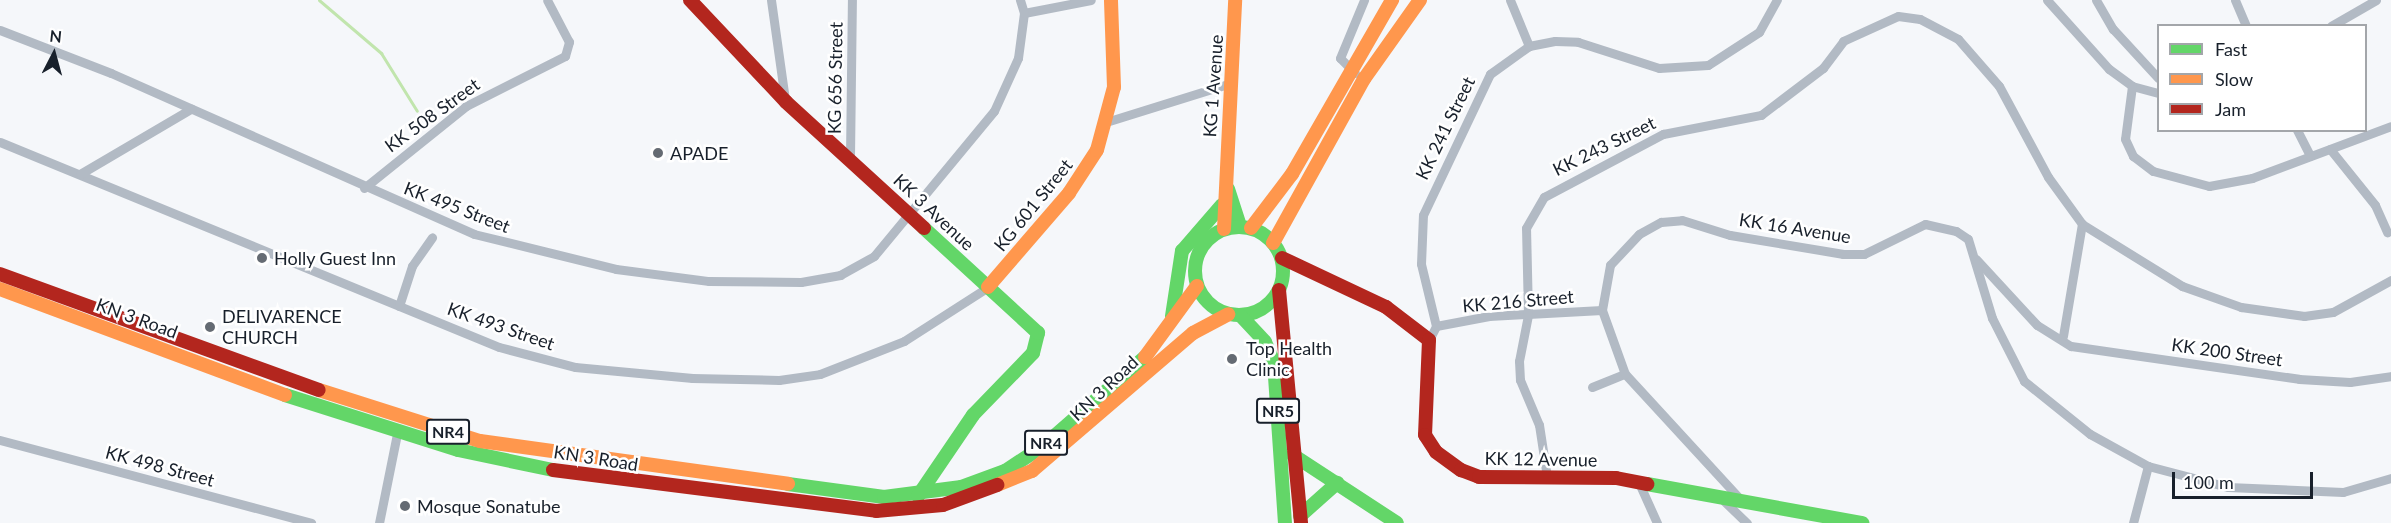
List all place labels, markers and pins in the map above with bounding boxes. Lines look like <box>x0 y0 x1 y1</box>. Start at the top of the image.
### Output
place label: APADE <box>670 142 728 164</box>
marker: APADE <box>651 146 665 160</box>
place label: Holly Guest Inn <box>274 247 396 269</box>
marker: Holly Guest Inn <box>255 251 269 265</box>
place label: DELIVARENCE CHURCH <box>222 306 342 348</box>
marker: DELIVARENCE CHURCH <box>203 320 217 334</box>
place label: Top Health Clinic <box>1246 338 1332 380</box>
marker: Top Health Clinic <box>1223 350 1241 368</box>
place label: Mosque Sonatube <box>417 495 561 517</box>
marker: Mosque Sonatube <box>398 499 412 513</box>

